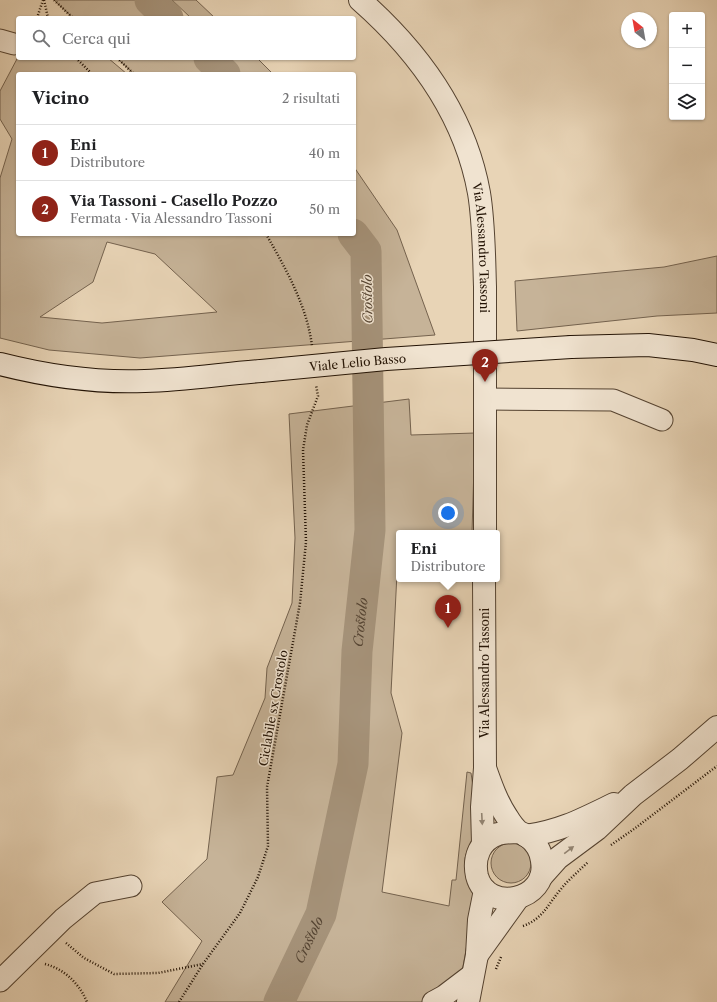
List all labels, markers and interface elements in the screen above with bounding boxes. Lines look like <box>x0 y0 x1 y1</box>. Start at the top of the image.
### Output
north arrow <box>621 12 657 48</box>
map controls <box>669 12 705 120</box>
button: + <box>669 12 705 48</box>
search box <box>16 16 356 60</box>
icon: search <box>30 27 52 49</box>
text: Cerca qui <box>62 29 131 48</box>
button: − <box>669 48 705 84</box>
button: layers <box>669 84 705 120</box>
text: Vicino <box>32 88 89 108</box>
text: 2 risultati <box>282 90 340 106</box>
text: Eni <box>70 135 96 154</box>
text: 1 <box>42 145 48 161</box>
text: 40 m <box>309 145 340 161</box>
text: Distributore <box>70 154 145 170</box>
street label: Via Alessandro Tassoni <box>469 180 493 313</box>
text: Via Tassoni - Casello Pozzo <box>70 191 277 210</box>
text: 2 <box>41 201 49 217</box>
text: 50 m <box>309 201 340 217</box>
text: Fermata · Via Alessandro Tassoni <box>70 210 272 226</box>
water label: Crostolo <box>359 274 375 324</box>
pin: 2 <box>472 349 498 382</box>
street label: Viale Lelio Basso <box>307 350 406 374</box>
your location <box>438 503 458 523</box>
popup <box>396 530 500 582</box>
text: Eni <box>410 539 437 558</box>
text: Distributore <box>410 558 486 574</box>
pin: 1 <box>435 595 461 628</box>
water label: Crostolo <box>350 597 371 648</box>
street label: Via Alessandro Tassoni <box>477 608 492 739</box>
street label: Ciclabile sx Crostolo <box>255 649 291 767</box>
one-way arrow <box>479 813 486 825</box>
one-way arrow <box>564 845 575 854</box>
water label: Crostolo <box>291 914 327 965</box>

